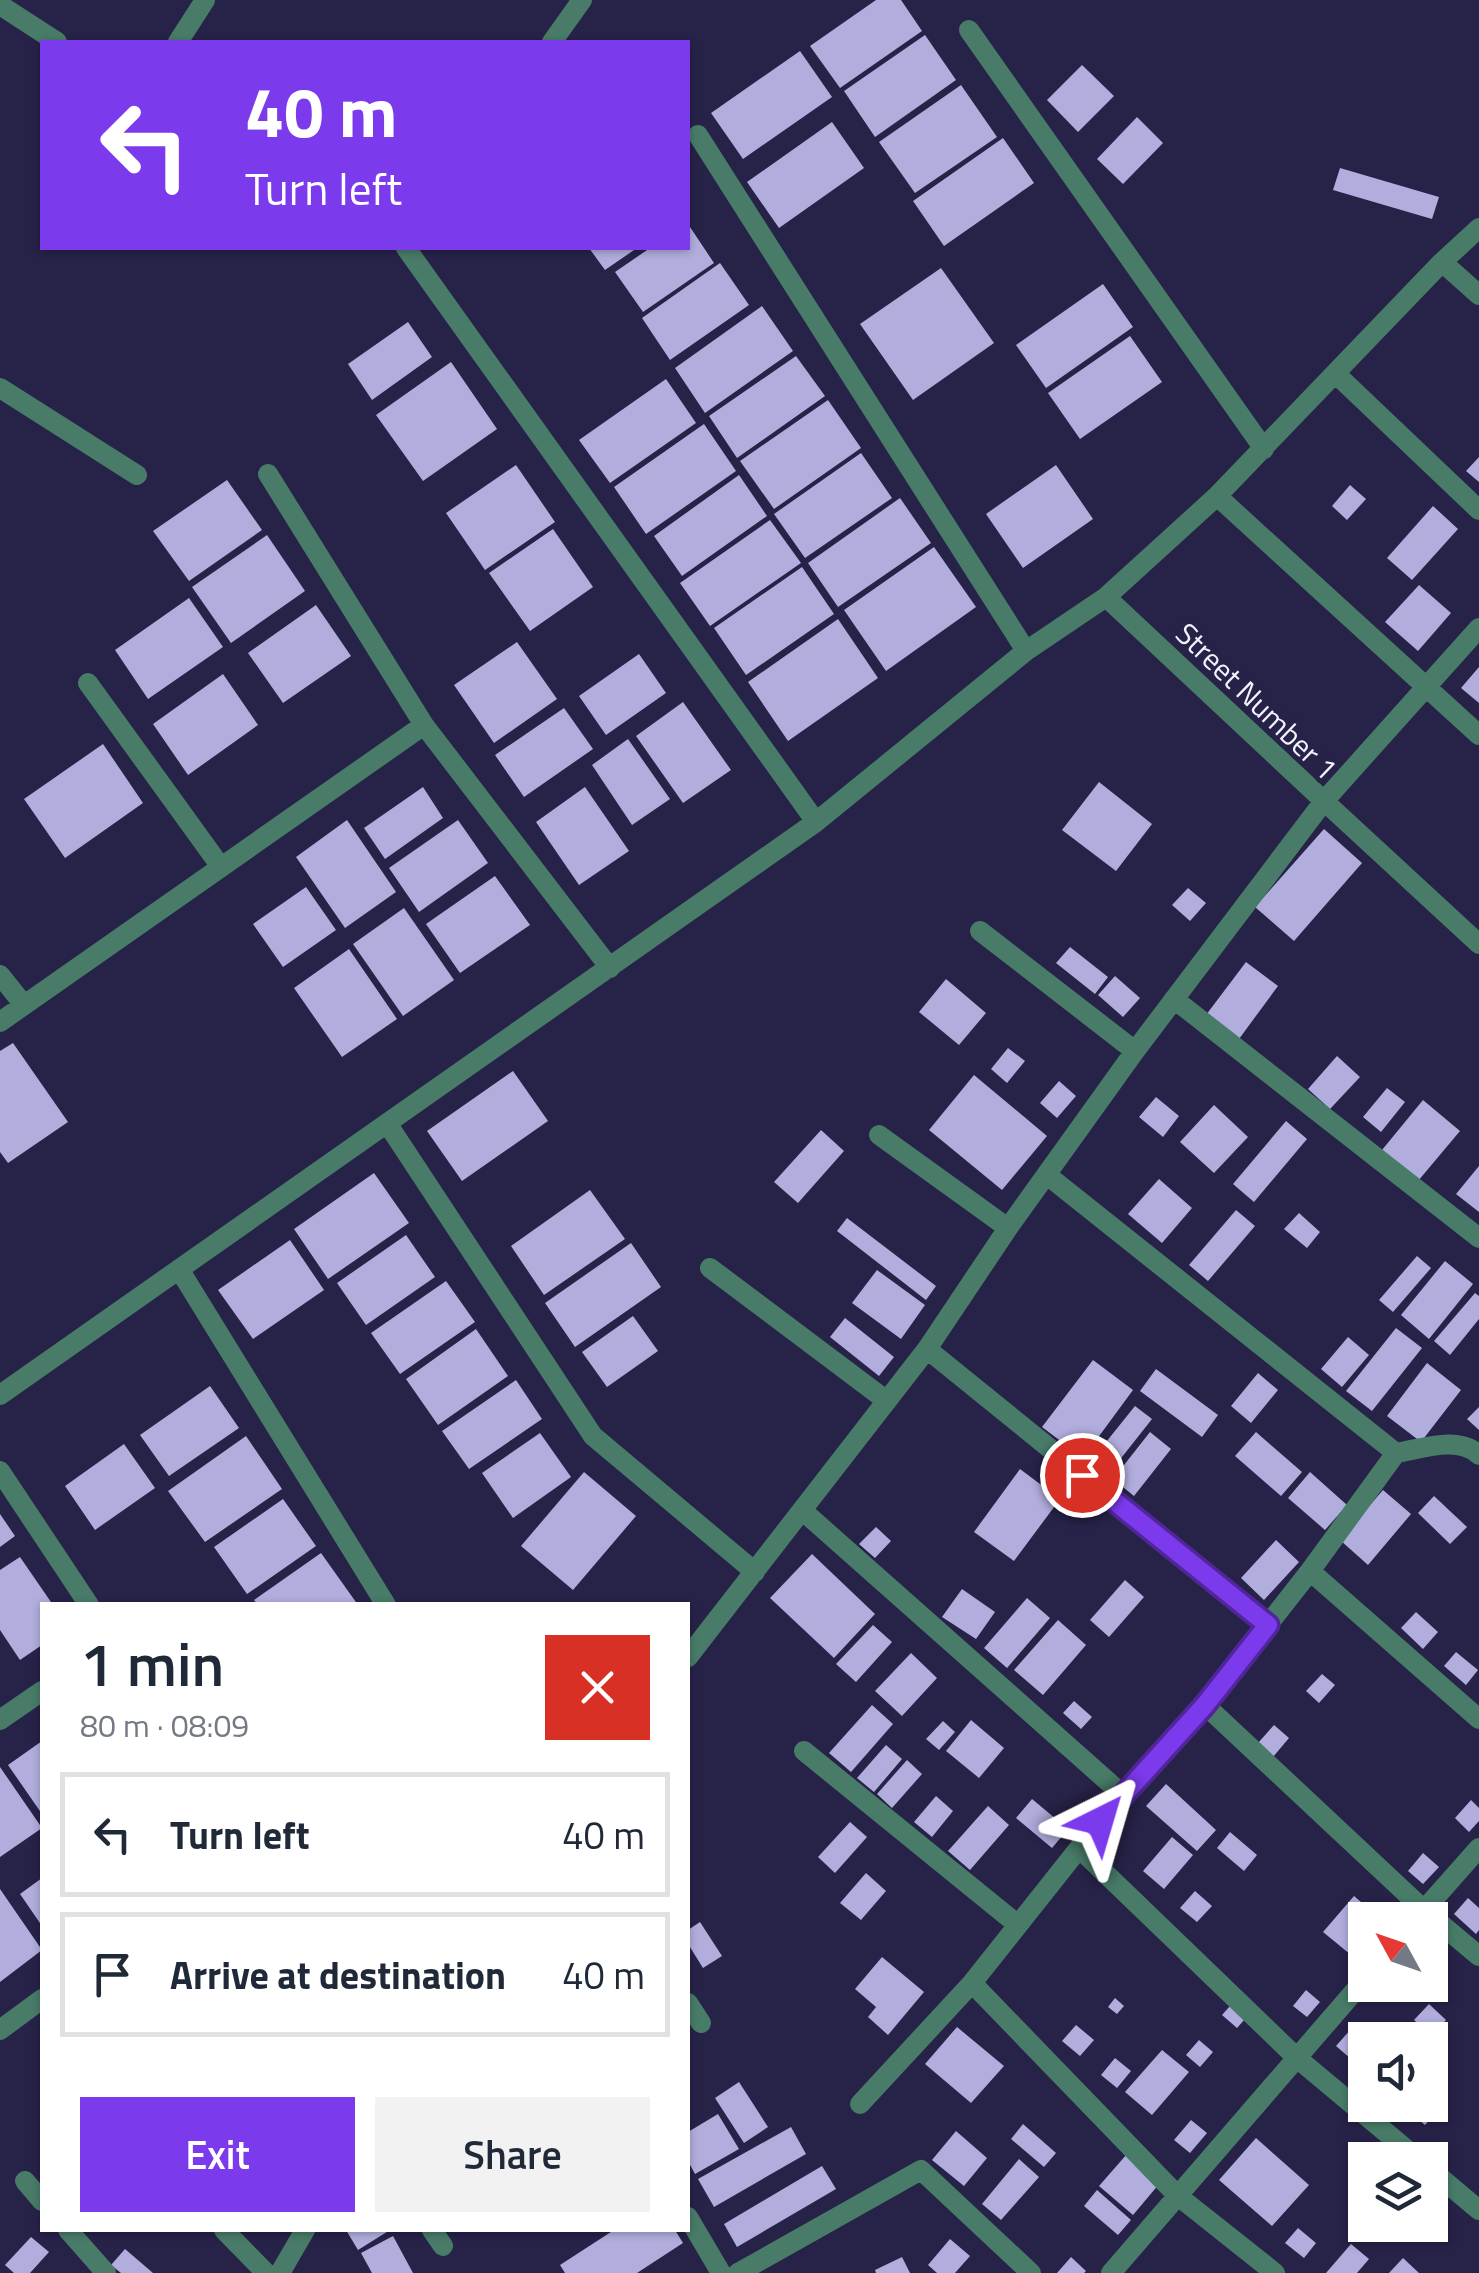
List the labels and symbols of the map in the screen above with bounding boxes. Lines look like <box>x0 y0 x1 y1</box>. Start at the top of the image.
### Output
street label: Street Number 1 <box>1166 612 1348 790</box>
pin <box>1040 1433 1125 1518</box>
position arrow <box>1048 1769 1152 1873</box>
north arrow <box>1348 1902 1448 2002</box>

